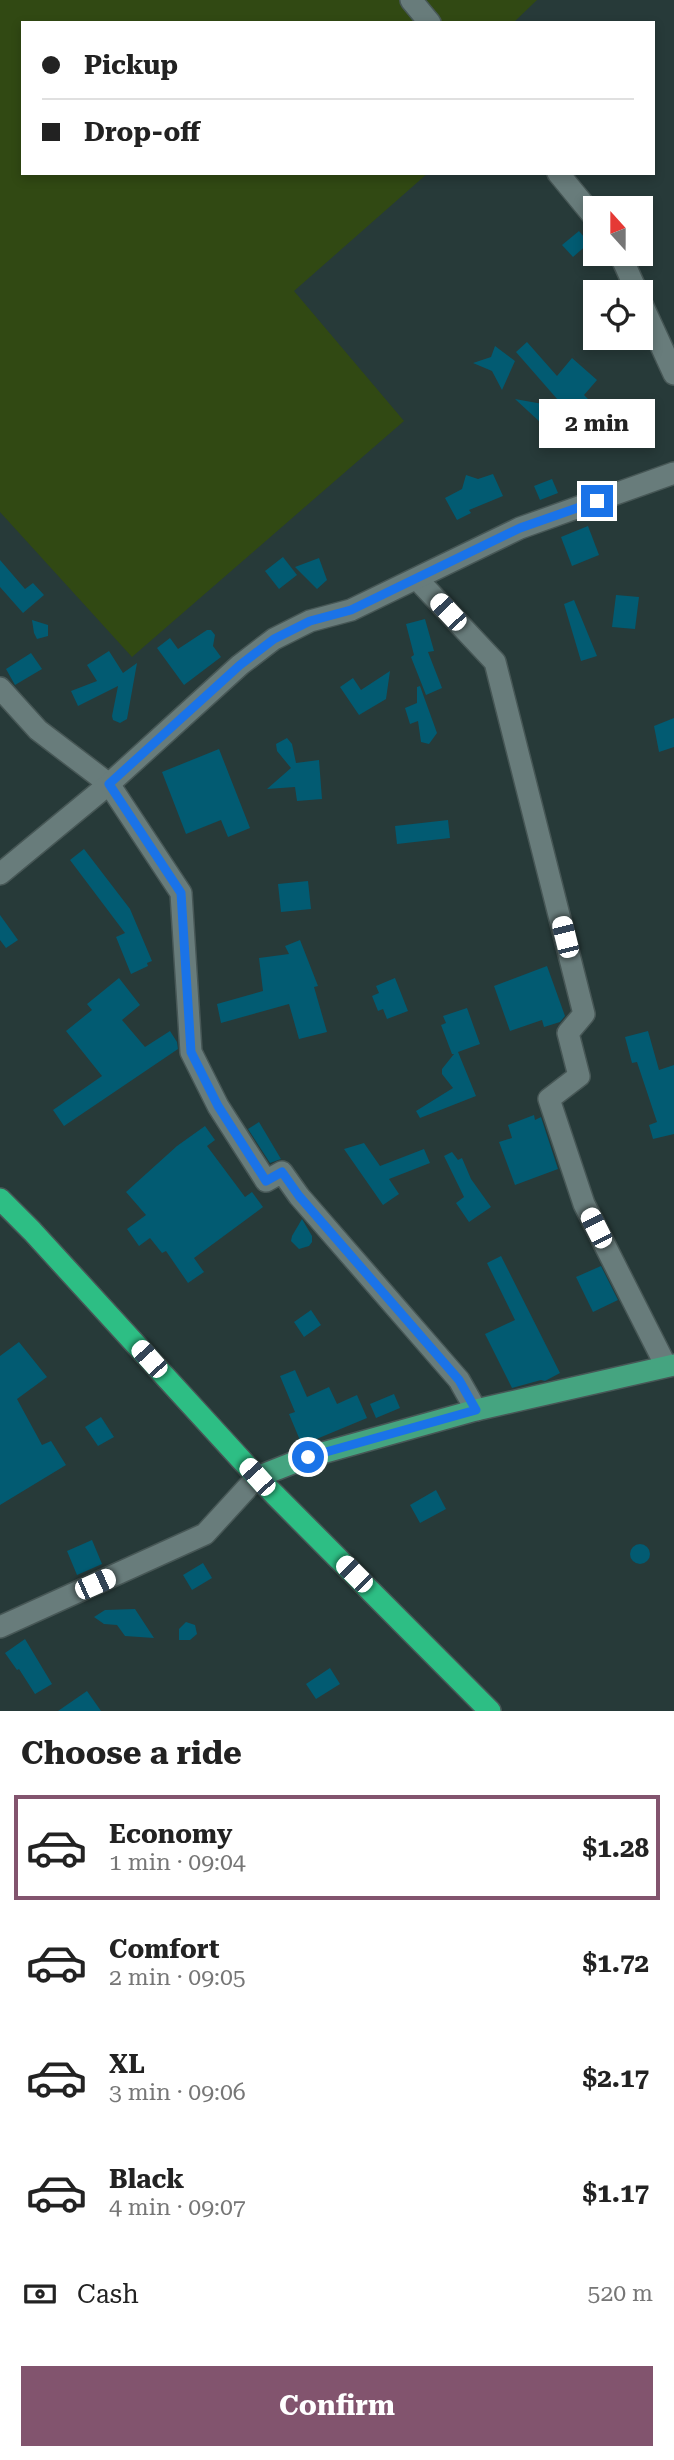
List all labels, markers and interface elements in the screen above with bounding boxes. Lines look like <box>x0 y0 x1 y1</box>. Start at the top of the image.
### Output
text: Pickup <box>84 50 178 80</box>
text: Drop-off <box>84 117 200 147</box>
north arrow <box>583 196 653 266</box>
map controls <box>583 196 653 350</box>
button: locate <box>583 280 653 350</box>
callout: 2 min <box>539 400 655 448</box>
text: 2 min <box>565 410 629 437</box>
route end <box>581 485 613 517</box>
car <box>426 589 471 635</box>
car <box>550 914 581 960</box>
car <box>578 1205 615 1251</box>
car <box>128 1336 171 1382</box>
route start <box>292 1441 324 1473</box>
car <box>236 1454 279 1500</box>
car <box>332 1552 377 1596</box>
car <box>72 1566 119 1602</box>
text: Choose a ride <box>21 1734 242 1772</box>
icon: car <box>25 1816 88 1879</box>
text: Economy <box>109 1819 232 1849</box>
text: $1.28 <box>583 1833 649 1863</box>
text: 1 min · 09:04 <box>109 1849 246 1876</box>
icon: car <box>25 1931 88 1994</box>
text: Comfort <box>109 1934 219 1964</box>
text: $1.72 <box>583 1948 649 1978</box>
text: 2 min · 09:05 <box>109 1964 246 1991</box>
icon: car <box>25 2046 88 2109</box>
text: XL <box>109 2049 145 2079</box>
text: $2.17 <box>583 2063 649 2093</box>
text: 3 min · 09:06 <box>109 2079 246 2106</box>
icon: car <box>25 2161 88 2224</box>
text: Black <box>109 2164 184 2194</box>
text: $1.17 <box>583 2178 649 2208</box>
text: 4 min · 09:07 <box>109 2194 246 2221</box>
icon: cash <box>21 2275 59 2313</box>
text: Cash <box>77 2279 139 2309</box>
text: 520 m <box>588 2280 653 2307</box>
button: Confirm <box>21 2366 653 2446</box>

